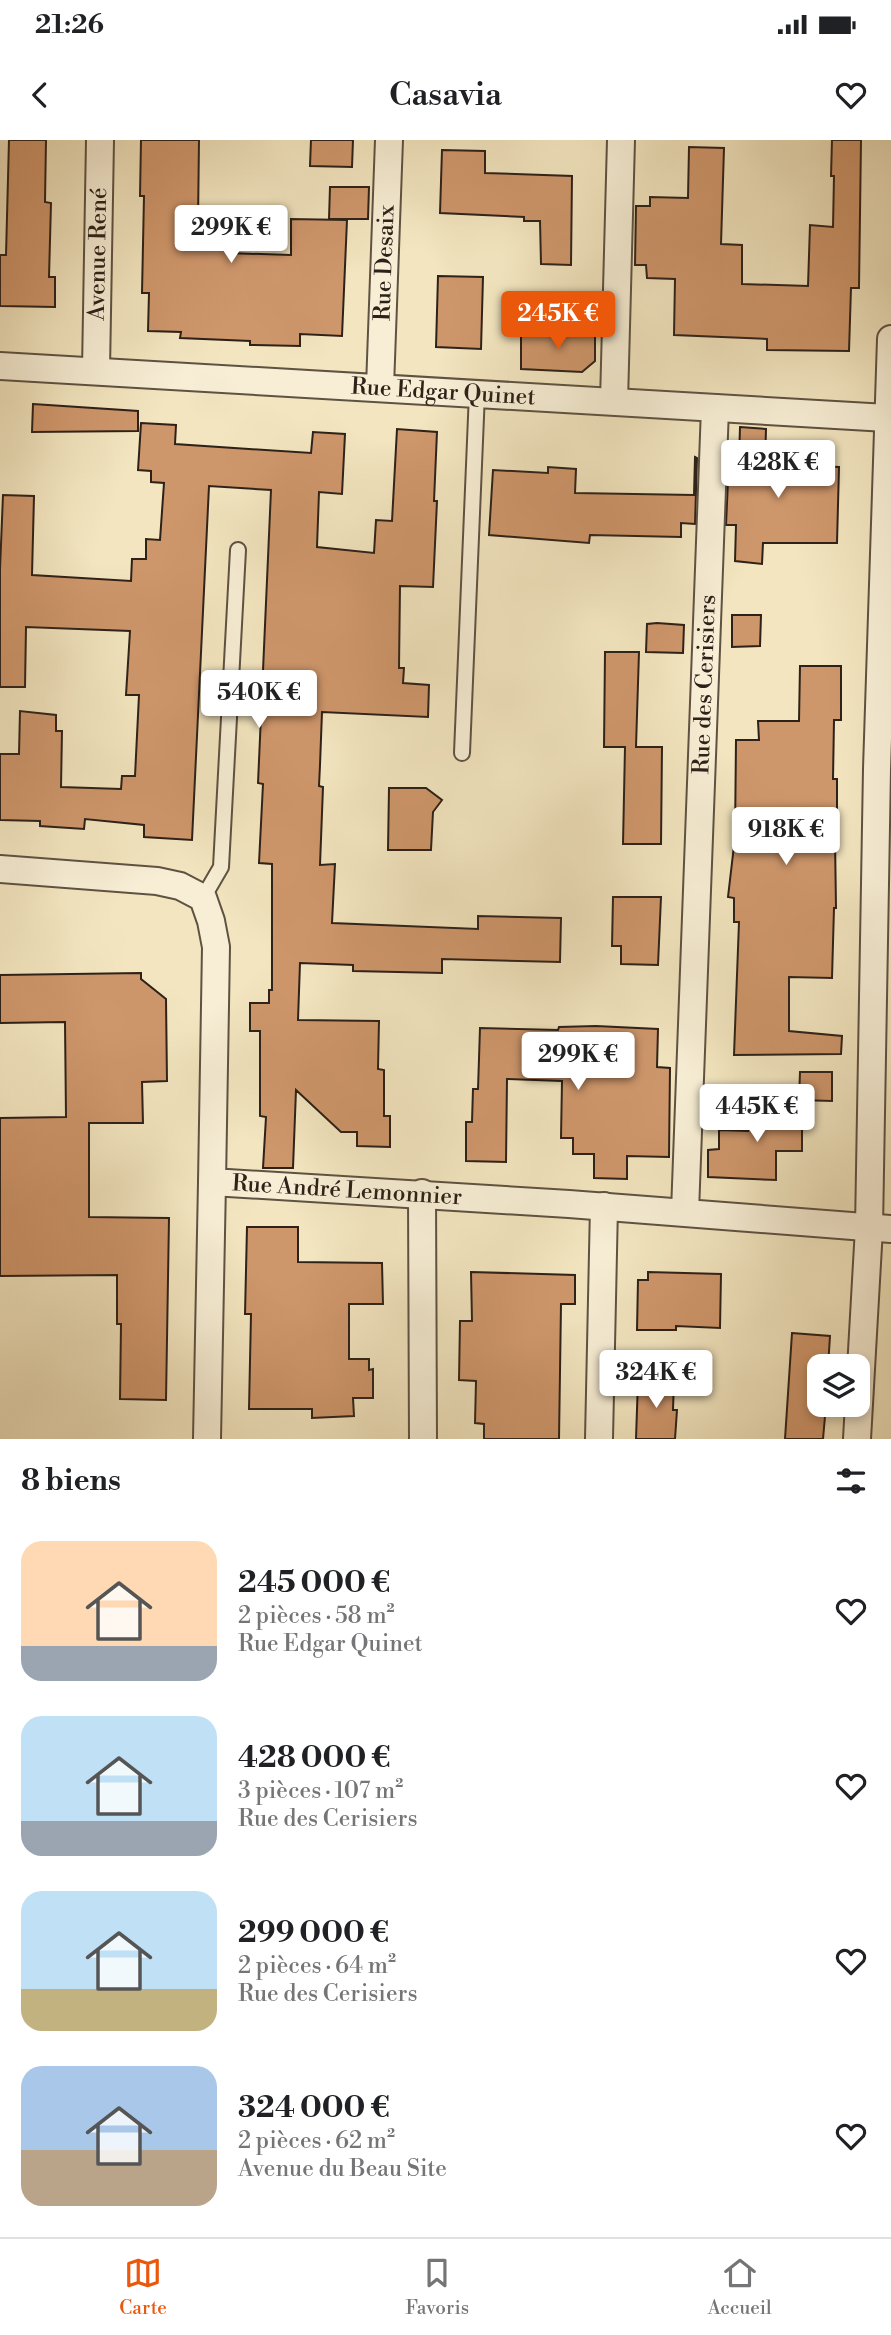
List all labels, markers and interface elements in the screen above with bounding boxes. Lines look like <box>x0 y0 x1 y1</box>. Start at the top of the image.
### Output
text: 21:26 <box>35 9 104 41</box>
text: Casavia <box>389 75 502 115</box>
icon: back <box>21 76 59 114</box>
icon: heart <box>832 76 870 114</box>
street label: Avenue René <box>83 187 113 322</box>
street label: Rue Desaix <box>368 204 401 321</box>
pin: 299K € <box>174 206 288 265</box>
text: 299K € <box>191 214 271 242</box>
pin: 245K € <box>501 292 615 351</box>
text: 245K € <box>517 300 599 328</box>
street label: Rue Edgar Quinet <box>350 373 536 411</box>
pin: 428K € <box>721 440 835 500</box>
text: 428K € <box>737 449 819 477</box>
street label: Rue des Cerisiers <box>687 594 722 775</box>
pin: 540K € <box>202 670 316 730</box>
text: 540K € <box>217 679 301 707</box>
pin: 918K € <box>729 808 843 867</box>
text: 918K € <box>748 816 824 844</box>
pin: 299K € <box>521 1032 635 1092</box>
text: 299K € <box>538 1041 618 1069</box>
pin: 445K € <box>700 1084 814 1144</box>
text: 445K € <box>716 1093 798 1121</box>
street label: Rue André Lemonnier <box>231 1169 463 1211</box>
pin: 324K € <box>599 1350 713 1410</box>
map controls <box>807 1354 870 1417</box>
button: layers <box>807 1354 870 1417</box>
text: 324K € <box>615 1359 697 1387</box>
text: 8 biens <box>21 1462 121 1500</box>
icon: filters <box>832 1462 870 1500</box>
text: 245 000 € <box>238 1564 390 1602</box>
icon: home <box>77 1569 161 1653</box>
icon: heart <box>832 1592 870 1630</box>
text: 2 pièces · 58 m² <box>238 1602 395 1630</box>
text: Rue Edgar Quinet <box>238 1630 423 1658</box>
text: 428 000 € <box>238 1739 391 1777</box>
icon: home <box>77 1744 161 1828</box>
icon: heart <box>832 1767 870 1805</box>
text: 3 pièces · 107 m² <box>238 1777 403 1805</box>
text: Rue des Cerisiers <box>238 1805 418 1833</box>
text: 299 000 € <box>238 1914 389 1952</box>
icon: home <box>77 1919 161 2003</box>
icon: heart <box>832 1942 870 1980</box>
text: 2 pièces · 64 m² <box>238 1952 396 1980</box>
text: Rue des Cerisiers <box>238 1980 418 2008</box>
text: 324 000 € <box>238 2089 390 2127</box>
icon: home <box>77 2094 161 2178</box>
icon: heart <box>832 2117 870 2155</box>
text: 2 pièces · 62 m² <box>238 2127 395 2155</box>
text: Avenue du Beau Site <box>238 2155 447 2183</box>
tab: Carte <box>119 2254 167 2320</box>
tab: Favoris <box>405 2254 469 2320</box>
tab: Accueil <box>708 2254 772 2320</box>

